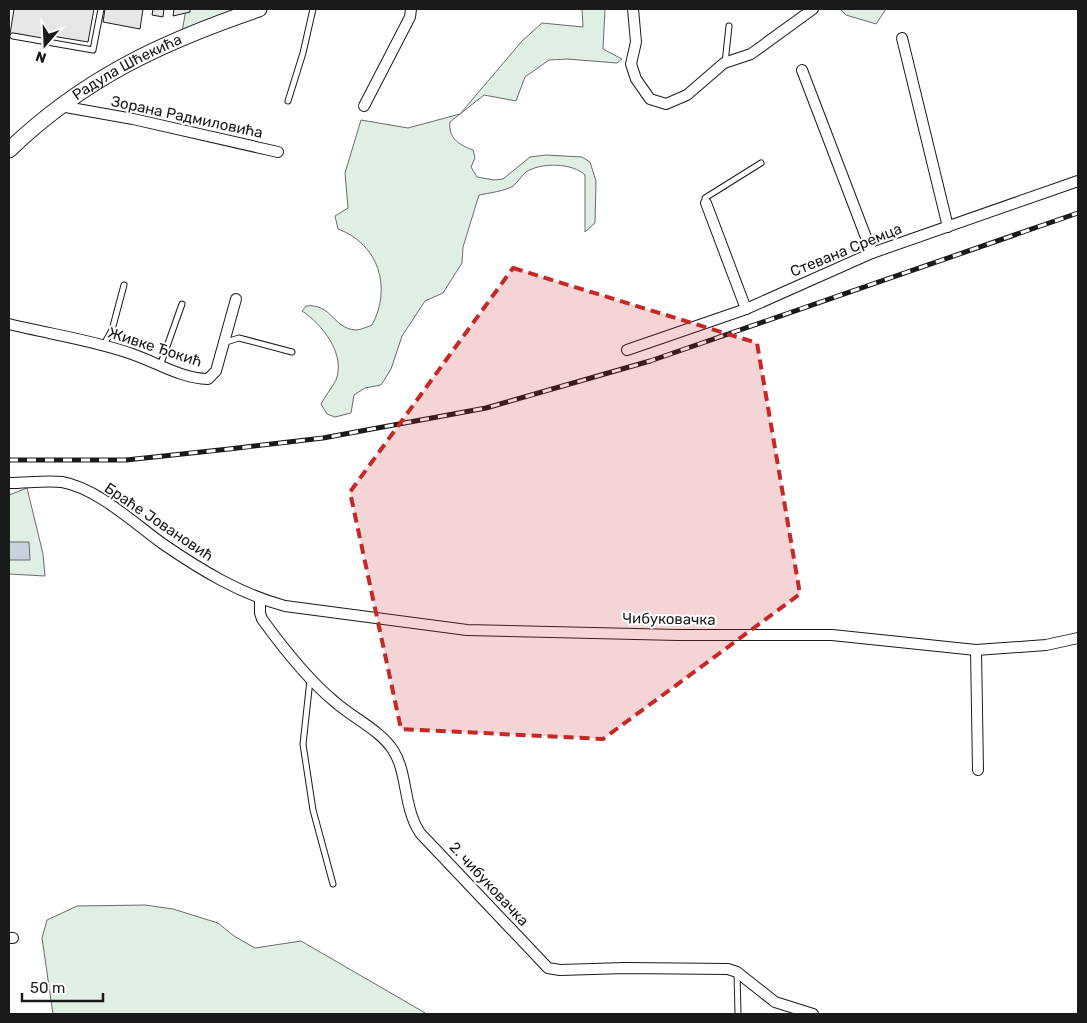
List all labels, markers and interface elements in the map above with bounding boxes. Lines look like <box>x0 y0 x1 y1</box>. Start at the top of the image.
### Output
north arrow <box>20 20 70 70</box>
street label: Радула Шћекића <box>69 30 184 104</box>
text: N <box>33 47 48 66</box>
street label: Зорана Радмиловића <box>109 92 265 142</box>
street label: Стевана Сремца <box>787 219 905 281</box>
street label: Живке Ђокић <box>106 323 204 371</box>
street label: Браће Јовановић <box>101 479 217 565</box>
street label: Чибуковачка <box>622 609 716 629</box>
street label: 2. чибуковачка <box>446 838 532 930</box>
scale bar <box>22 970 104 1002</box>
text: 50 m <box>30 979 65 997</box>

